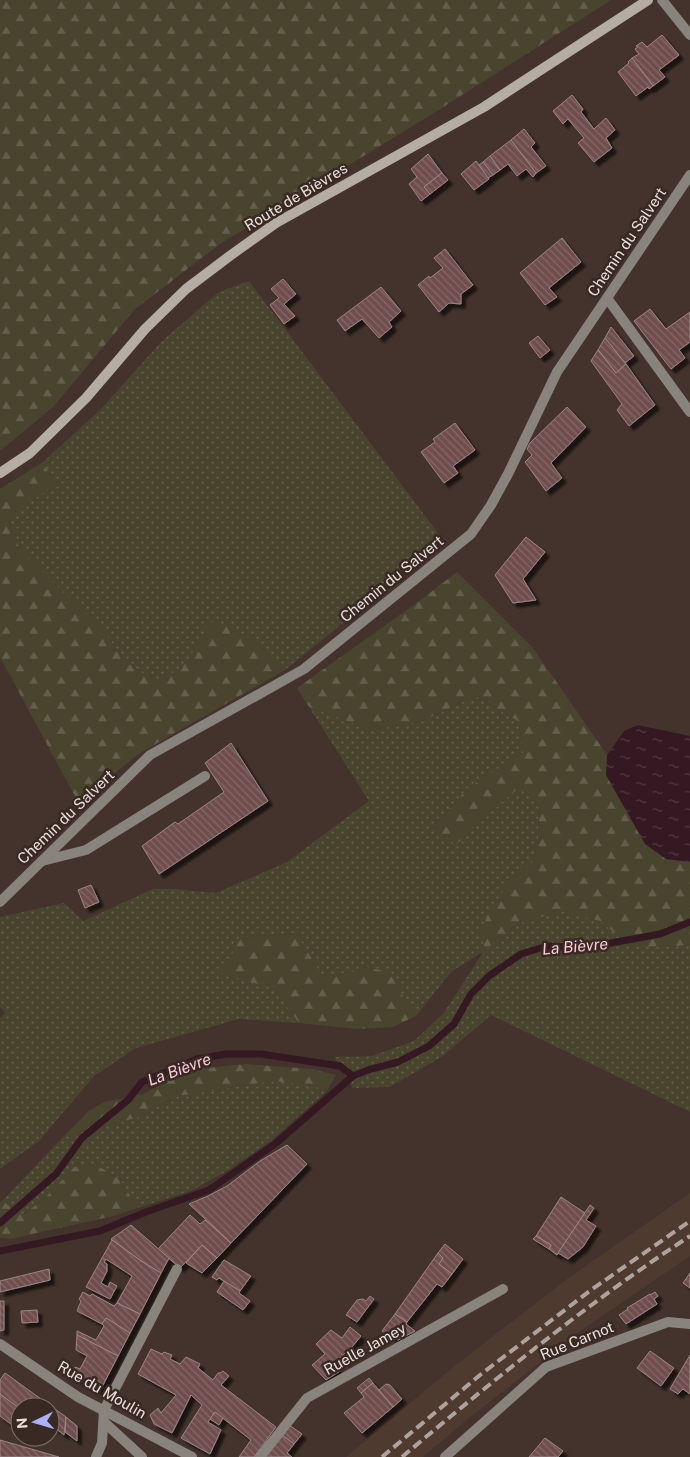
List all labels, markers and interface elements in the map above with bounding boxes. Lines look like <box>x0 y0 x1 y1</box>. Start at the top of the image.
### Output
street label: Route de Bièvres <box>241 159 350 234</box>
street label: Chemin du Salvert <box>584 184 669 299</box>
street label: Chemin du Salvert <box>337 532 447 625</box>
street label: Chemin du Salvert <box>14 766 118 867</box>
water label: La Bièvre <box>541 934 609 959</box>
water label: La Bièvre <box>145 1049 214 1090</box>
street label: Rue Carnot <box>538 1318 616 1363</box>
street label: Ruelle Jamey <box>321 1319 409 1378</box>
street label: Rue du Moulin <box>55 1357 149 1422</box>
north arrow <box>10 1397 60 1447</box>
text: N <box>14 1417 30 1429</box>

